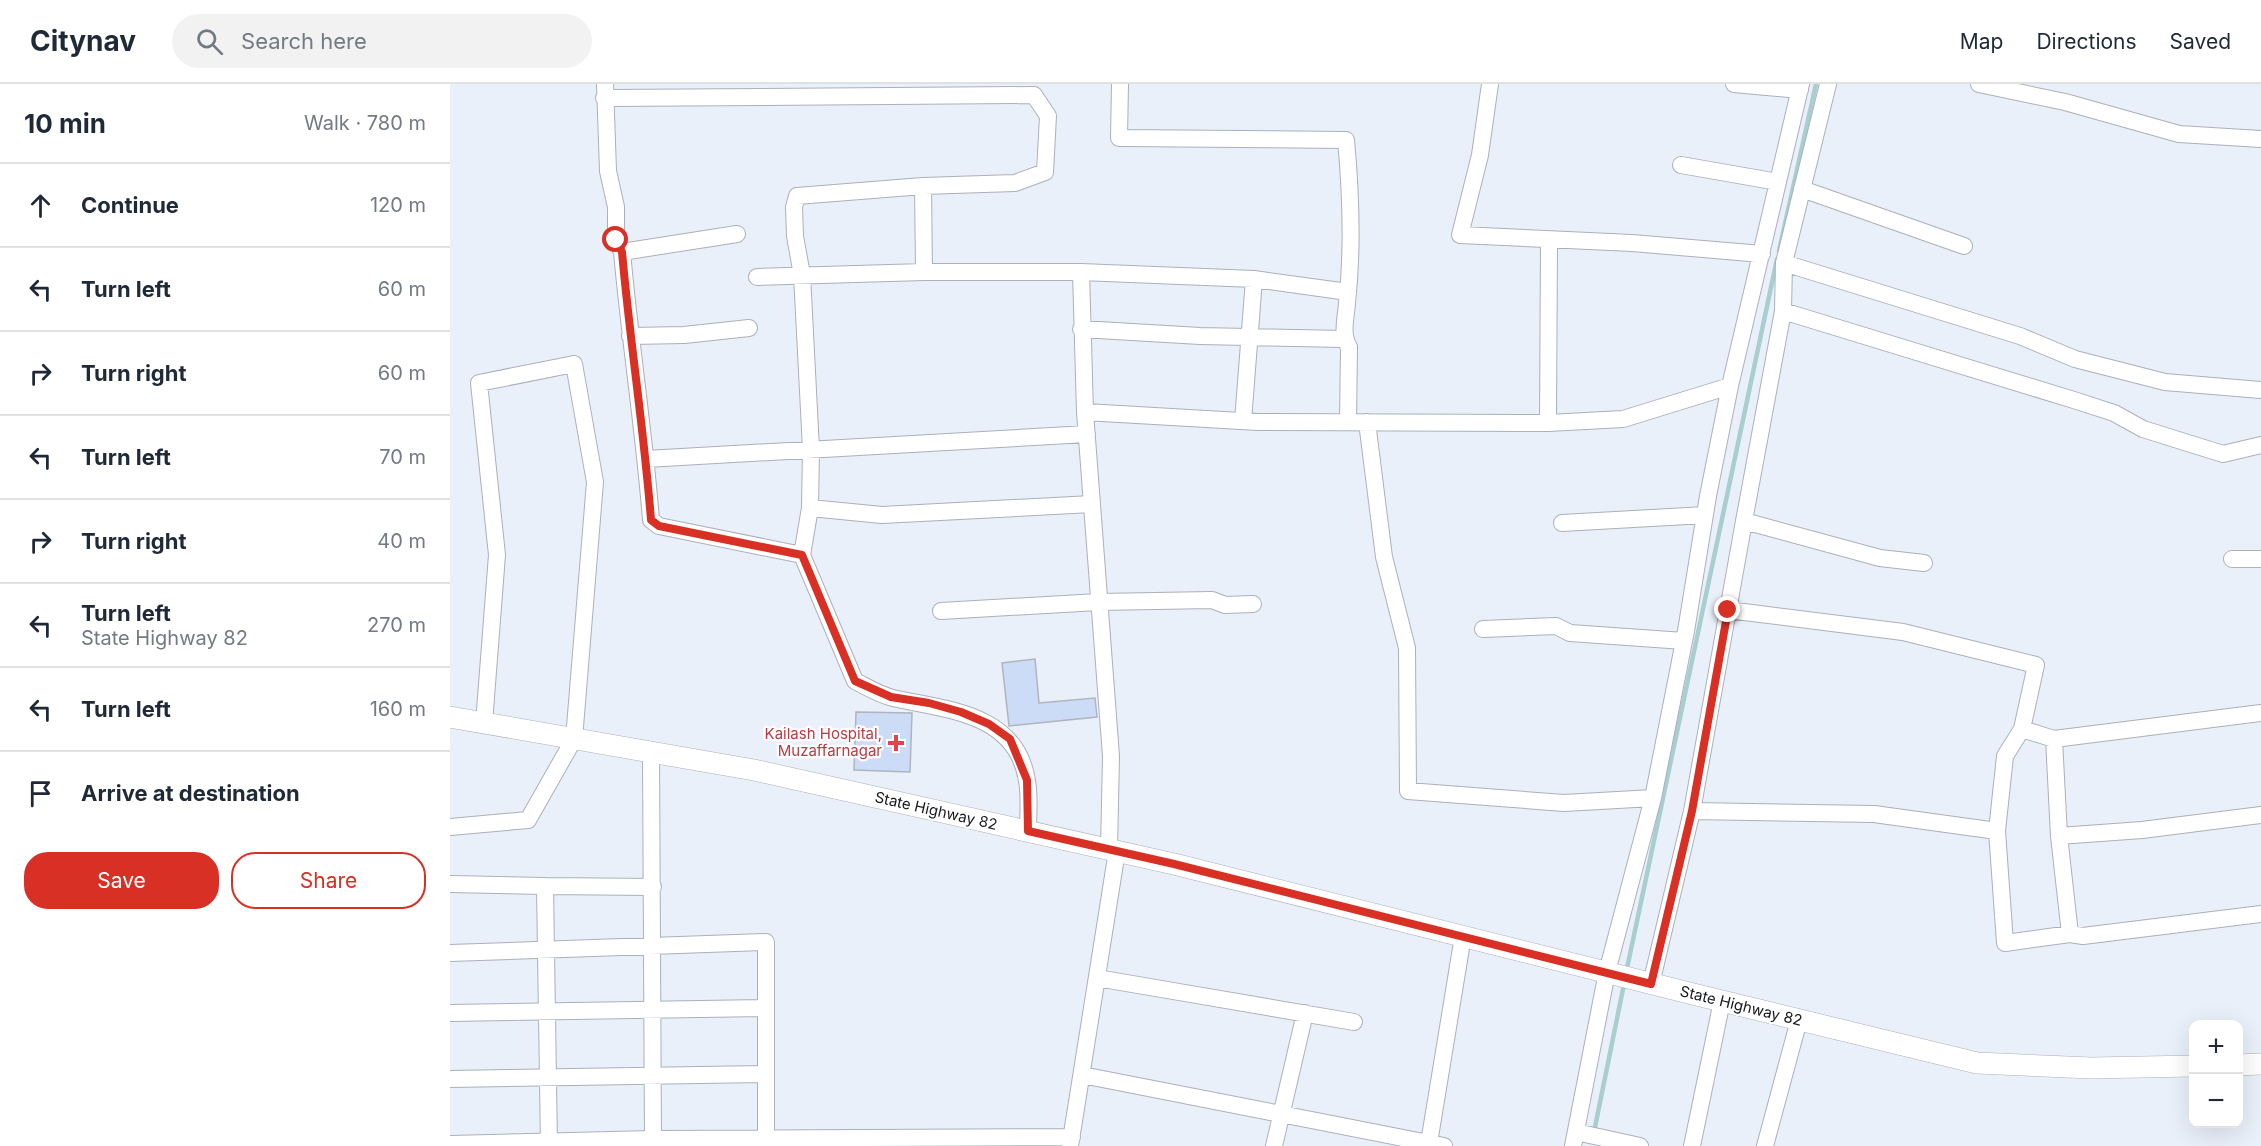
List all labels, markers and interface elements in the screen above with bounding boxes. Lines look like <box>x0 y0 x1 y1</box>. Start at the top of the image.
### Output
search box <box>172 14 592 68</box>
text: Citynav <box>30 24 136 58</box>
icon: search <box>193 25 226 58</box>
text: Search here <box>241 28 367 54</box>
text: Map <box>1960 29 2003 54</box>
text: Directions <box>2036 29 2137 54</box>
text: Saved <box>2170 29 2231 54</box>
text: 10 min <box>24 108 106 139</box>
text: Walk · 780 m <box>304 111 426 135</box>
icon: ahead <box>24 189 57 222</box>
text: Continue <box>81 192 179 218</box>
text: 120 m <box>370 193 426 217</box>
route start <box>602 226 628 252</box>
icon: left <box>24 273 57 306</box>
text: Turn left <box>81 276 171 302</box>
text: 60 m <box>378 277 426 301</box>
icon: right <box>24 357 57 390</box>
text: Turn right <box>81 360 187 386</box>
text: 60 m <box>378 361 426 385</box>
icon: left <box>24 441 57 474</box>
text: Turn left <box>81 444 171 470</box>
text: 70 m <box>379 445 426 469</box>
icon: right <box>24 525 57 558</box>
text: Turn right <box>81 528 187 554</box>
text: 40 m <box>377 529 426 553</box>
route end <box>1714 596 1740 622</box>
text: Turn left <box>81 600 171 626</box>
icon: left <box>24 609 57 642</box>
text: 270 m <box>367 613 426 637</box>
text: State Highway 82 <box>81 626 248 650</box>
icon: left <box>24 693 57 726</box>
text: Turn left <box>81 696 171 722</box>
text: 160 m <box>370 697 426 721</box>
place label: Kailash Hospital, Muzaffarnagar <box>765 724 882 760</box>
marker: Kailash Hospital, Muzaffarnagar <box>887 734 905 752</box>
icon: arrive <box>24 777 57 810</box>
text: Arrive at destination <box>81 780 300 806</box>
street label: State Highway 82 <box>873 787 999 834</box>
button: Save <box>24 852 219 909</box>
button: Share <box>231 852 426 909</box>
street label: State Highway 82 <box>1678 981 1804 1030</box>
map controls <box>2189 1020 2243 1128</box>
button: + <box>2189 1020 2243 1074</box>
button: − <box>2189 1074 2243 1128</box>

